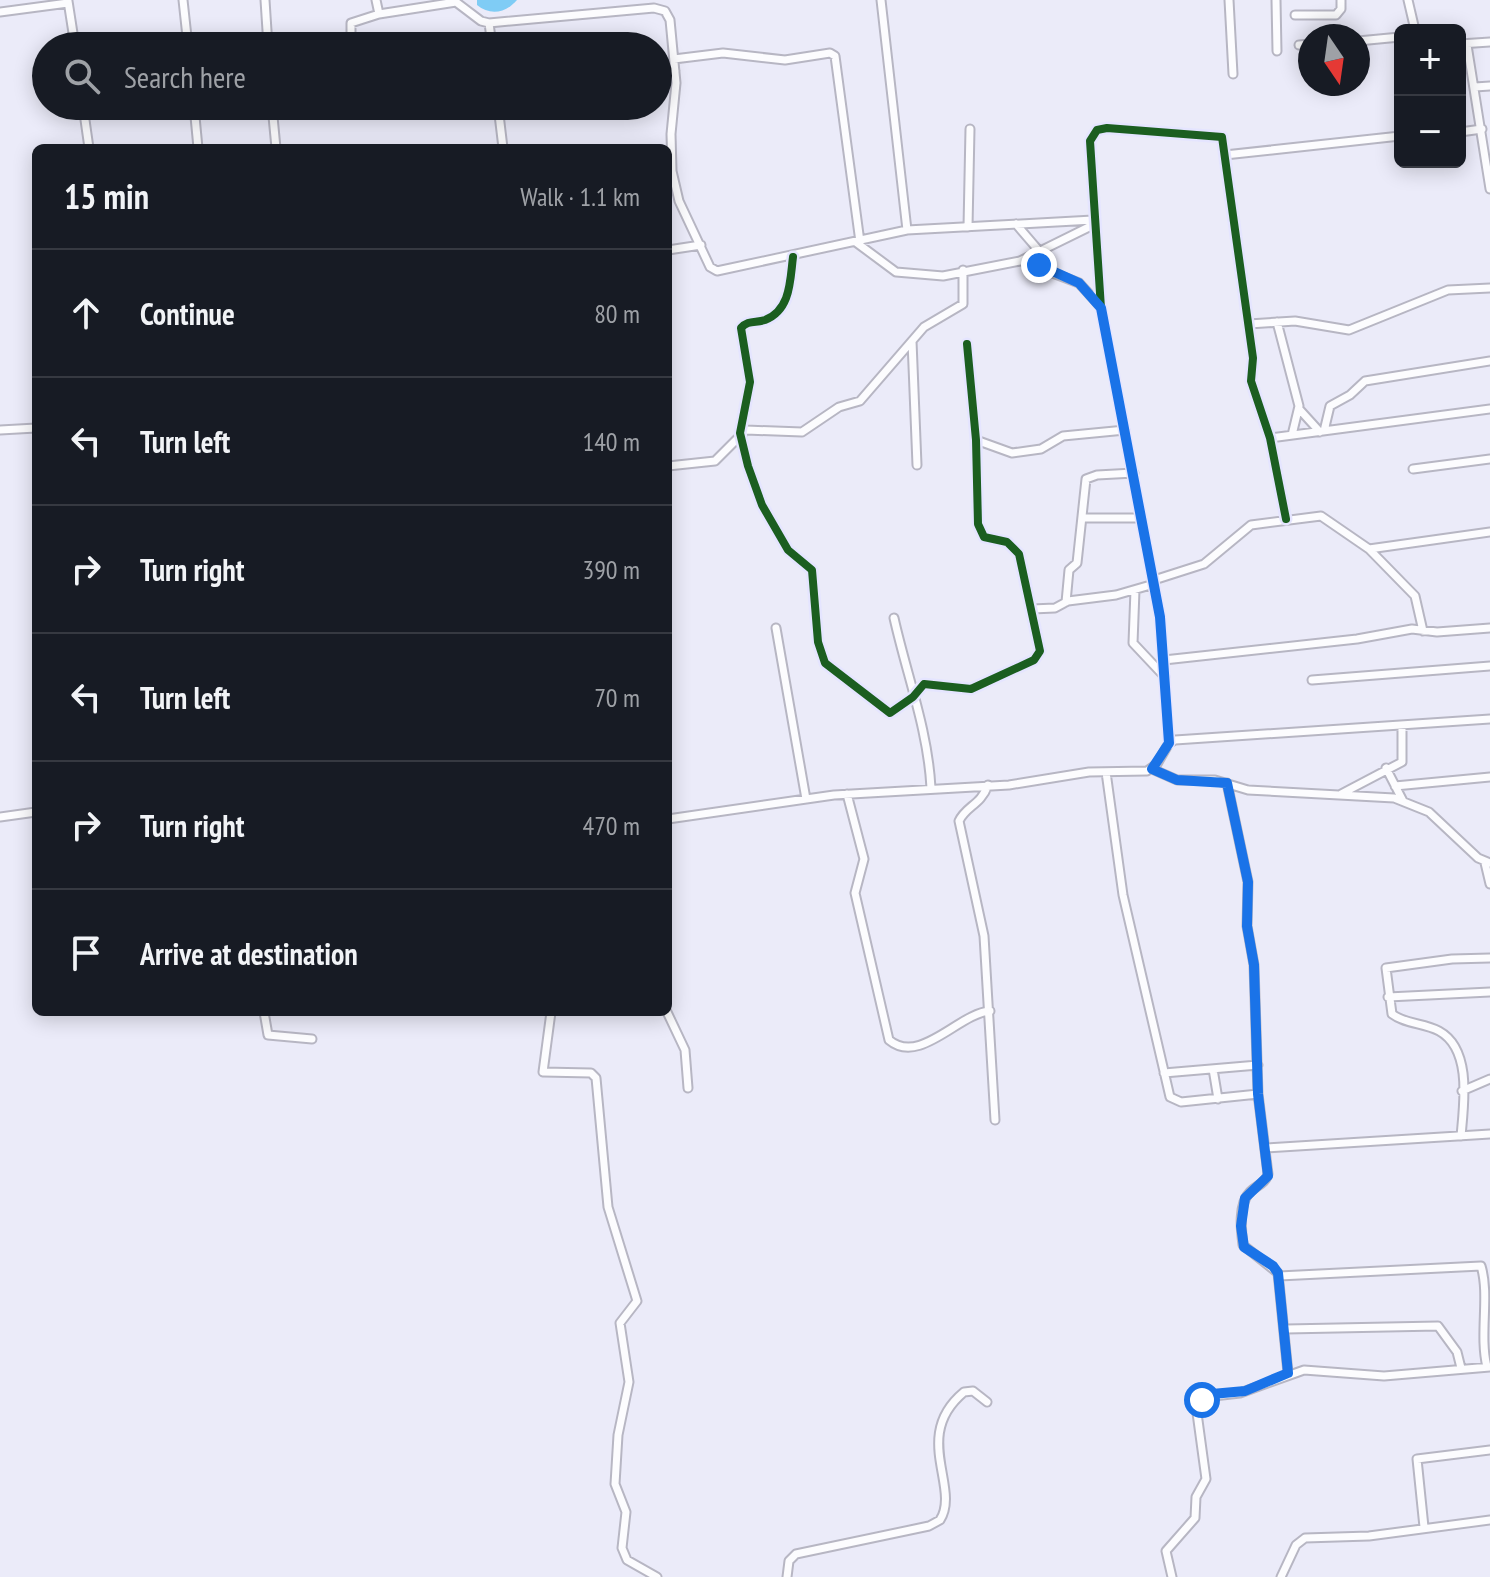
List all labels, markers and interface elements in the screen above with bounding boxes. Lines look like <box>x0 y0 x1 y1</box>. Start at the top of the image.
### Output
north arrow <box>1298 24 1370 96</box>
map controls <box>1394 24 1466 168</box>
button: + <box>1394 24 1466 96</box>
search box <box>32 32 672 120</box>
icon: search <box>60 54 104 98</box>
text: Search here <box>124 57 246 96</box>
button: − <box>1394 96 1466 168</box>
text: 15 min <box>64 174 149 218</box>
text: Walk · 1.1 km <box>520 180 640 213</box>
route end <box>1021 247 1057 283</box>
icon: ahead <box>64 291 108 335</box>
text: Continue <box>140 294 235 333</box>
text: 80 m <box>594 297 640 330</box>
icon: left <box>64 419 108 463</box>
text: Turn left <box>140 422 230 461</box>
text: 140 m <box>582 425 640 458</box>
icon: right <box>64 547 108 591</box>
text: Turn right <box>140 550 244 589</box>
text: 390 m <box>582 553 640 586</box>
icon: left <box>64 675 108 719</box>
text: Turn left <box>140 678 230 717</box>
text: 70 m <box>594 681 640 714</box>
icon: right <box>64 803 108 847</box>
text: Turn right <box>140 806 244 845</box>
text: 470 m <box>582 809 640 842</box>
icon: arrive <box>64 931 108 975</box>
text: Arrive at destination <box>140 934 358 973</box>
route start <box>1184 1382 1220 1418</box>

